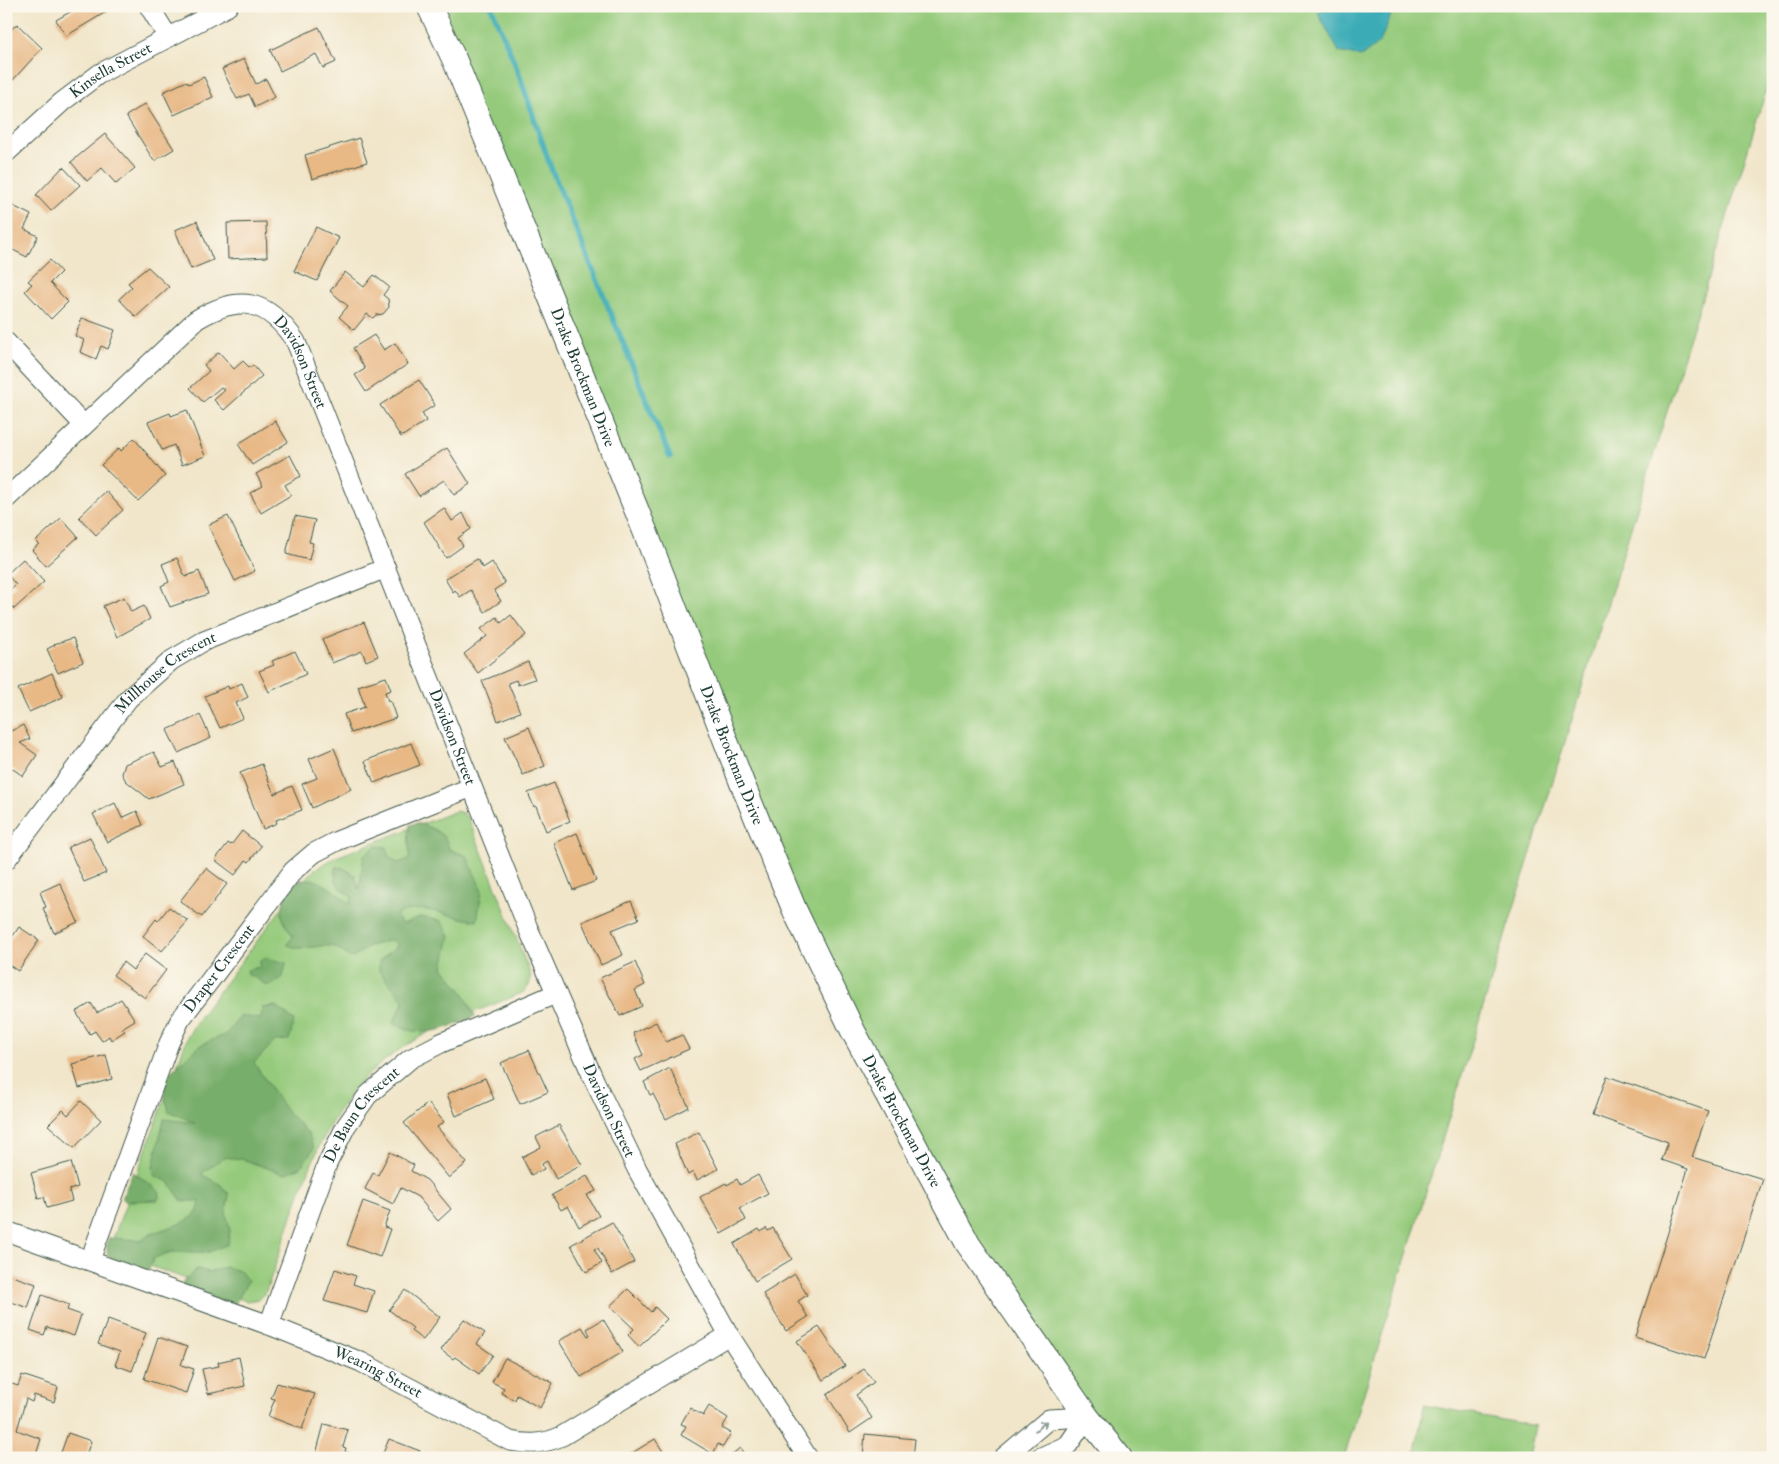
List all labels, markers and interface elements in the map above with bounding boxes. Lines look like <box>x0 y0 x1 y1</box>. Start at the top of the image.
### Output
street label: Kinsella Street <box>65 38 155 103</box>
street label: Drake Brockman Drive <box>546 305 620 450</box>
street label: Davidson Street <box>269 311 331 411</box>
street label: Millhouse Crescent <box>110 627 219 718</box>
street label: Drake Brockman Drive <box>695 682 768 828</box>
street label: Davidson Street <box>424 686 480 788</box>
street label: Draper Crescent <box>179 920 259 1017</box>
street label: Drake Brockman Drive <box>858 1051 946 1191</box>
street label: Davidson Street <box>578 1060 640 1161</box>
street label: De Baun Crescent <box>319 1062 404 1166</box>
street label: Wearing Street <box>330 1342 426 1403</box>
one-way arrow <box>1034 1420 1047 1432</box>

